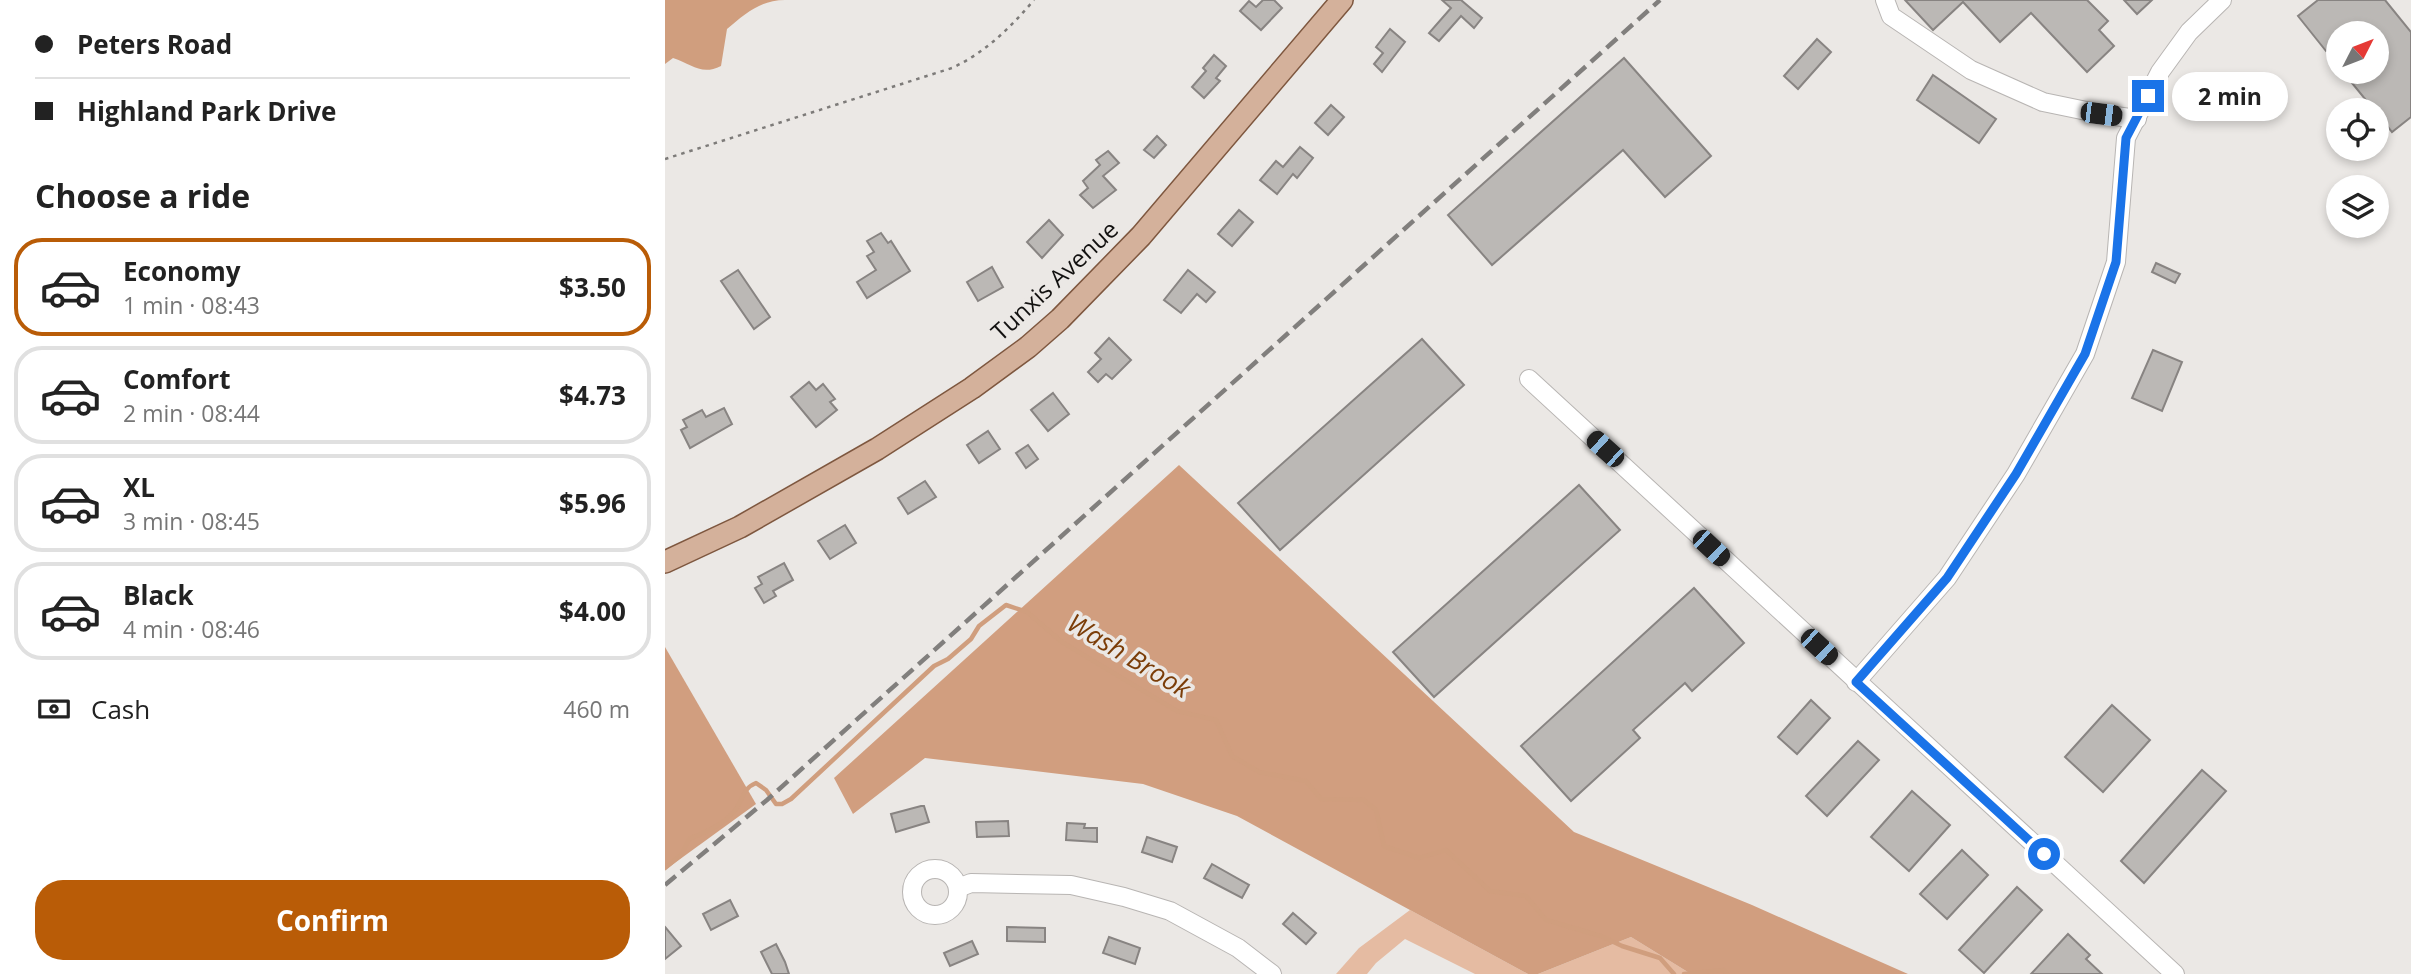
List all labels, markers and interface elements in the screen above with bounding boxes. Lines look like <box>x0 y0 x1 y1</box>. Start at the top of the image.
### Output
north arrow <box>2326 21 2389 84</box>
map controls <box>2326 21 2389 238</box>
text: Peters Road <box>77 26 232 62</box>
callout: 2 min <box>2173 72 2288 120</box>
route end <box>2132 80 2164 112</box>
text: 2 min <box>2198 80 2262 112</box>
text: Highland Park Drive <box>77 93 336 129</box>
button: locate <box>2326 98 2389 161</box>
car <box>2079 101 2124 127</box>
text: Choose a ride <box>35 174 250 217</box>
button: layers <box>2326 175 2389 238</box>
street label: Tunxis Avenue <box>983 212 1125 347</box>
text: Economy <box>123 253 241 289</box>
icon: car <box>39 256 102 319</box>
text: $3.50 <box>559 269 626 305</box>
text: 1 min · 08:43 <box>123 289 260 321</box>
text: Comfort <box>123 361 230 397</box>
icon: car <box>39 364 102 427</box>
text: $4.73 <box>559 377 626 413</box>
text: 2 min · 08:44 <box>123 397 260 429</box>
car <box>1583 427 1628 471</box>
text: XL <box>123 469 155 505</box>
icon: car <box>39 472 102 535</box>
text: $5.96 <box>559 485 626 521</box>
text: 3 min · 08:45 <box>123 505 260 537</box>
car <box>1689 526 1734 570</box>
text: Black <box>123 577 194 613</box>
icon: car <box>39 580 102 643</box>
text: $4.00 <box>559 593 626 629</box>
water label: Wash Brook <box>1061 604 1199 707</box>
text: 4 min · 08:46 <box>123 613 260 645</box>
car <box>1797 625 1842 669</box>
icon: cash <box>35 690 73 728</box>
text: Cash <box>91 691 150 727</box>
text: 460 m <box>563 693 630 725</box>
route start <box>2028 838 2060 870</box>
button: Confirm <box>35 880 630 960</box>

